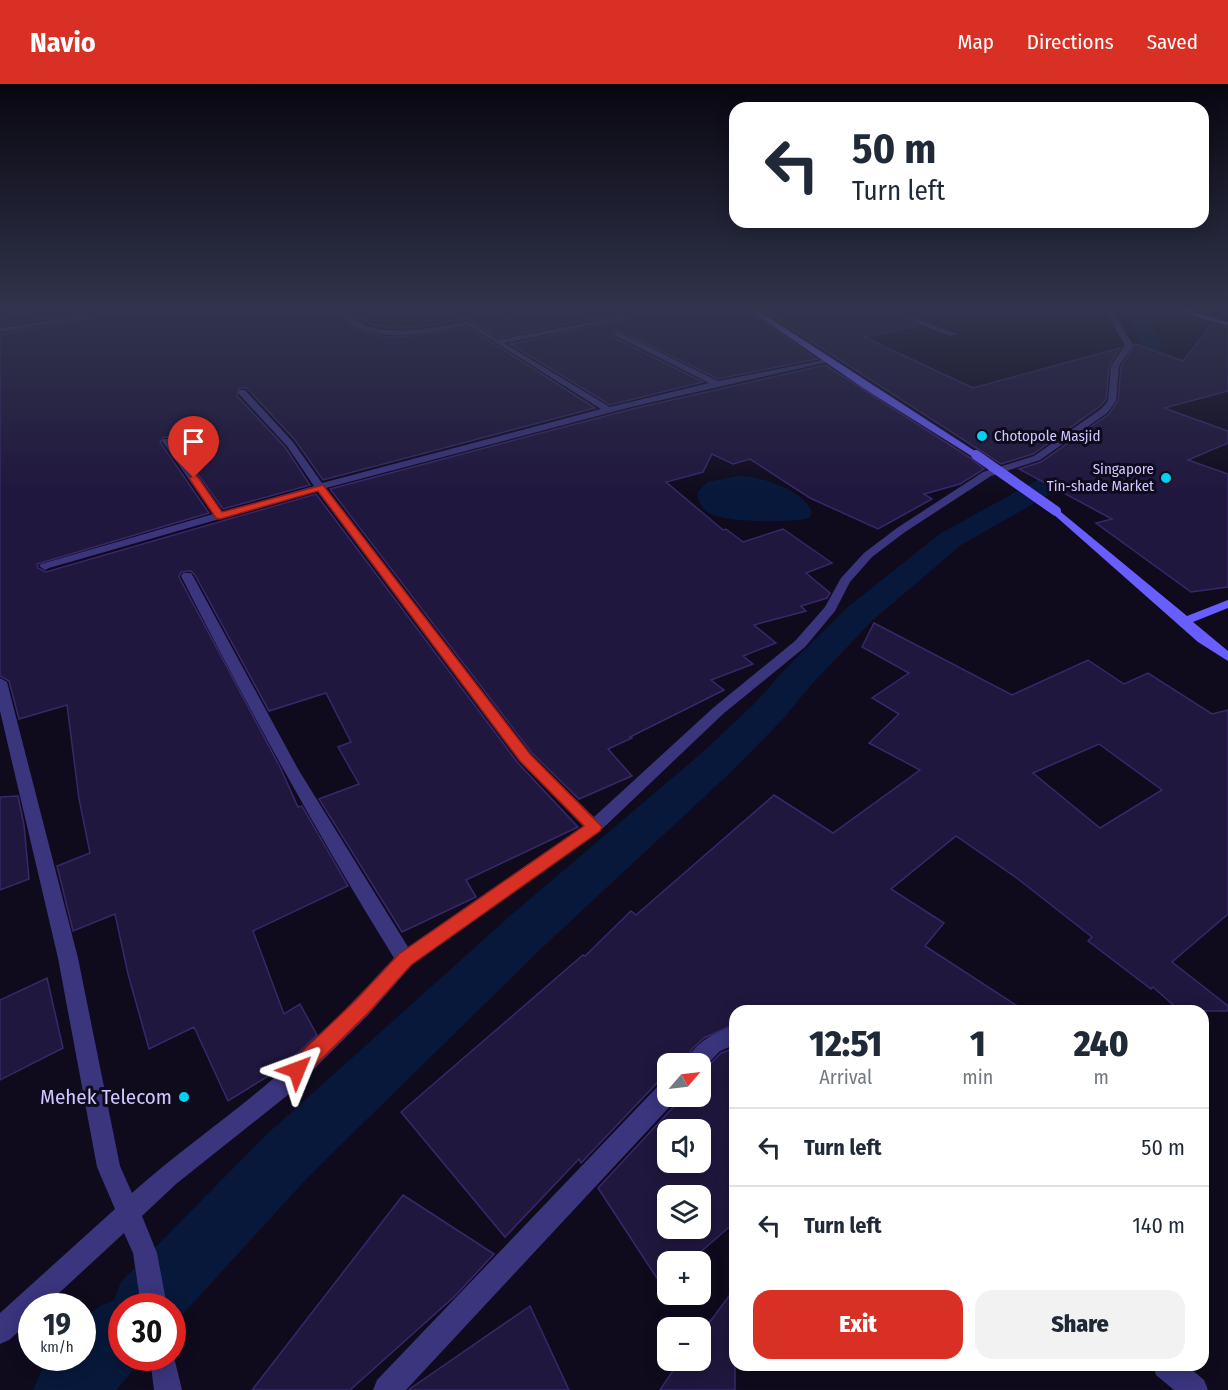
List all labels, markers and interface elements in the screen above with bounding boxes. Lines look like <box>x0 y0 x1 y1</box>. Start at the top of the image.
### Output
text: Navio <box>30 26 96 59</box>
text: Map <box>957 29 994 55</box>
text: Directions <box>1027 29 1114 55</box>
text: Saved <box>1147 29 1198 55</box>
text: 50 m <box>852 124 936 174</box>
icon: left <box>753 126 831 204</box>
text: Turn left <box>852 175 945 207</box>
pin <box>168 416 219 478</box>
icon: arrive <box>177 425 210 458</box>
place label: Chotopole Masjid <box>994 427 1100 445</box>
marker: Chotopole Masjid <box>975 429 989 443</box>
place label: Singapore Tin-shade Market <box>1047 460 1154 495</box>
marker: Singapore Tin-shade Market <box>1159 471 1173 485</box>
text: 12:51 <box>809 1022 882 1066</box>
text: 1 <box>970 1022 986 1066</box>
text: 240 <box>1074 1022 1129 1066</box>
position arrow <box>265 1038 329 1102</box>
north arrow <box>657 1053 711 1107</box>
map controls <box>657 1053 711 1371</box>
text: Arrival <box>819 1065 872 1089</box>
text: min <box>962 1065 993 1089</box>
text: m <box>1093 1065 1109 1089</box>
place label: Mehek Telecom <box>40 1084 172 1110</box>
marker: Mehek Telecom <box>177 1090 191 1104</box>
button: sound <box>657 1119 711 1173</box>
icon: left <box>753 1131 786 1164</box>
text: Turn left <box>804 1134 882 1161</box>
text: 50 m <box>1141 1134 1185 1161</box>
button: layers <box>657 1185 711 1239</box>
icon: left <box>753 1209 786 1242</box>
text: Turn left <box>804 1212 882 1239</box>
text: 140 m <box>1132 1212 1185 1239</box>
button: + <box>657 1251 711 1305</box>
button: Exit <box>753 1290 963 1359</box>
button: Share <box>975 1290 1185 1359</box>
speed limit sign: 30 <box>108 1293 186 1371</box>
text: 19 <box>43 1307 71 1343</box>
button: − <box>657 1317 711 1371</box>
text: km/h <box>40 1338 74 1356</box>

